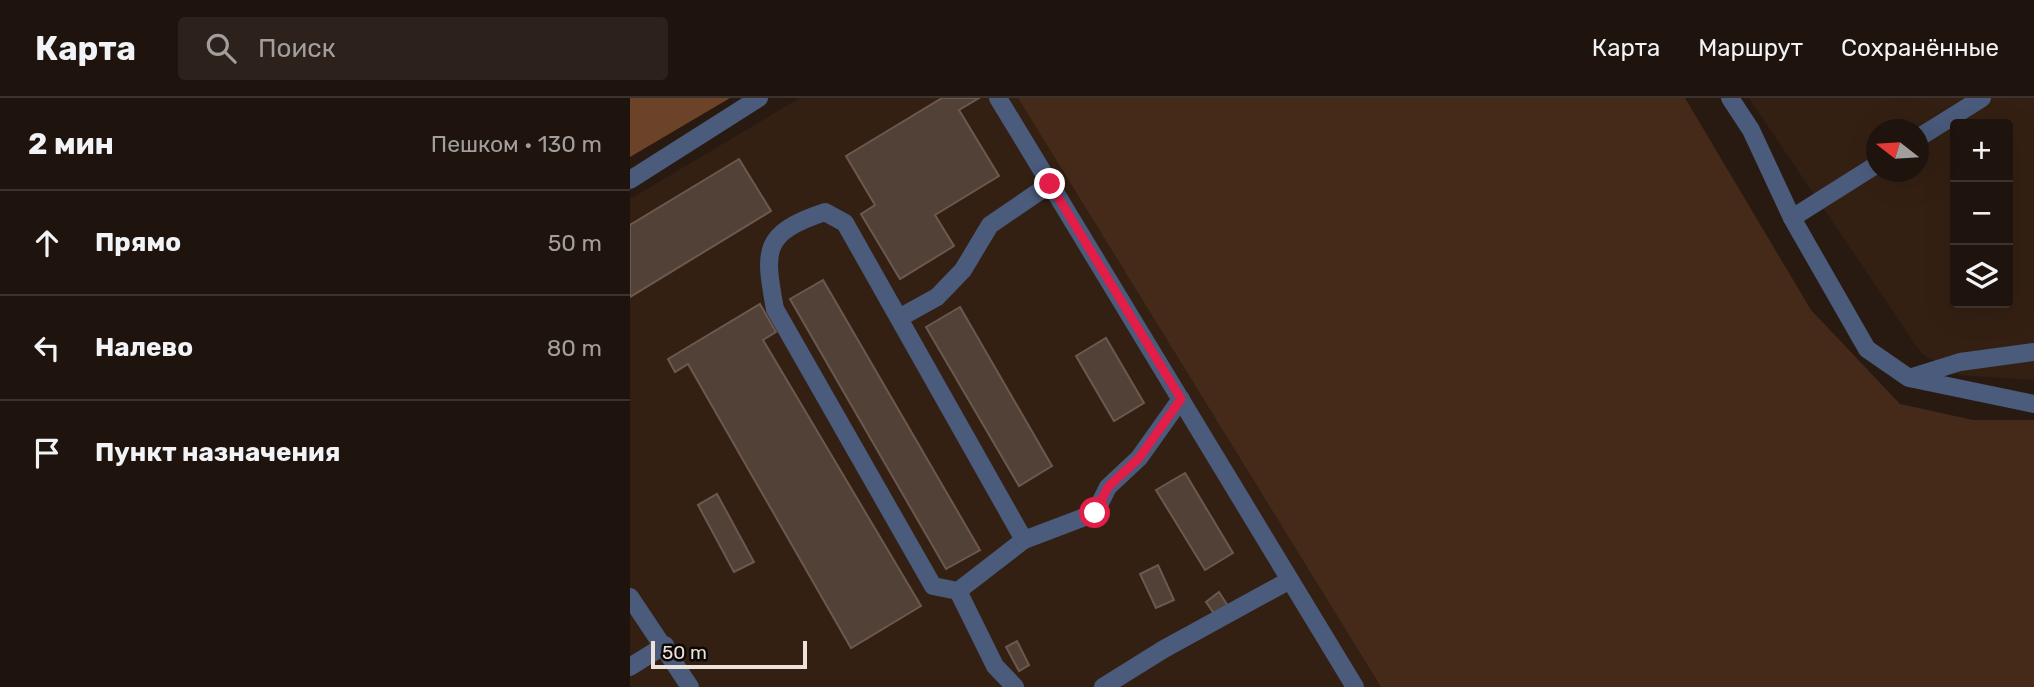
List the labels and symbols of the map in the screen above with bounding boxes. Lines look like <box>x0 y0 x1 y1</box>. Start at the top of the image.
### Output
north arrow <box>1866 119 1929 182</box>
route end <box>1034 168 1065 199</box>
route start <box>1079 497 1110 528</box>
scale bar <box>651 638 807 670</box>

